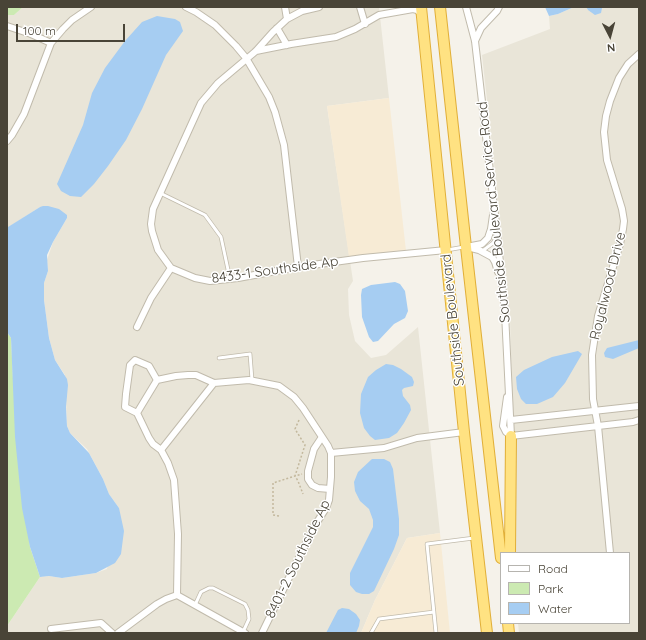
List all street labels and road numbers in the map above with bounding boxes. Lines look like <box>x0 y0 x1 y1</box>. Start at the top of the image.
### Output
street label: Southside Boulevard Service Road <box>474 101 514 323</box>
street label: Royalwood Drive <box>586 230 630 342</box>
street label: 8433-1 Southside Ap <box>211 253 339 287</box>
street label: Southside Boulevard <box>438 253 468 387</box>
street label: 8401-2 Southside Ap <box>262 497 334 621</box>

